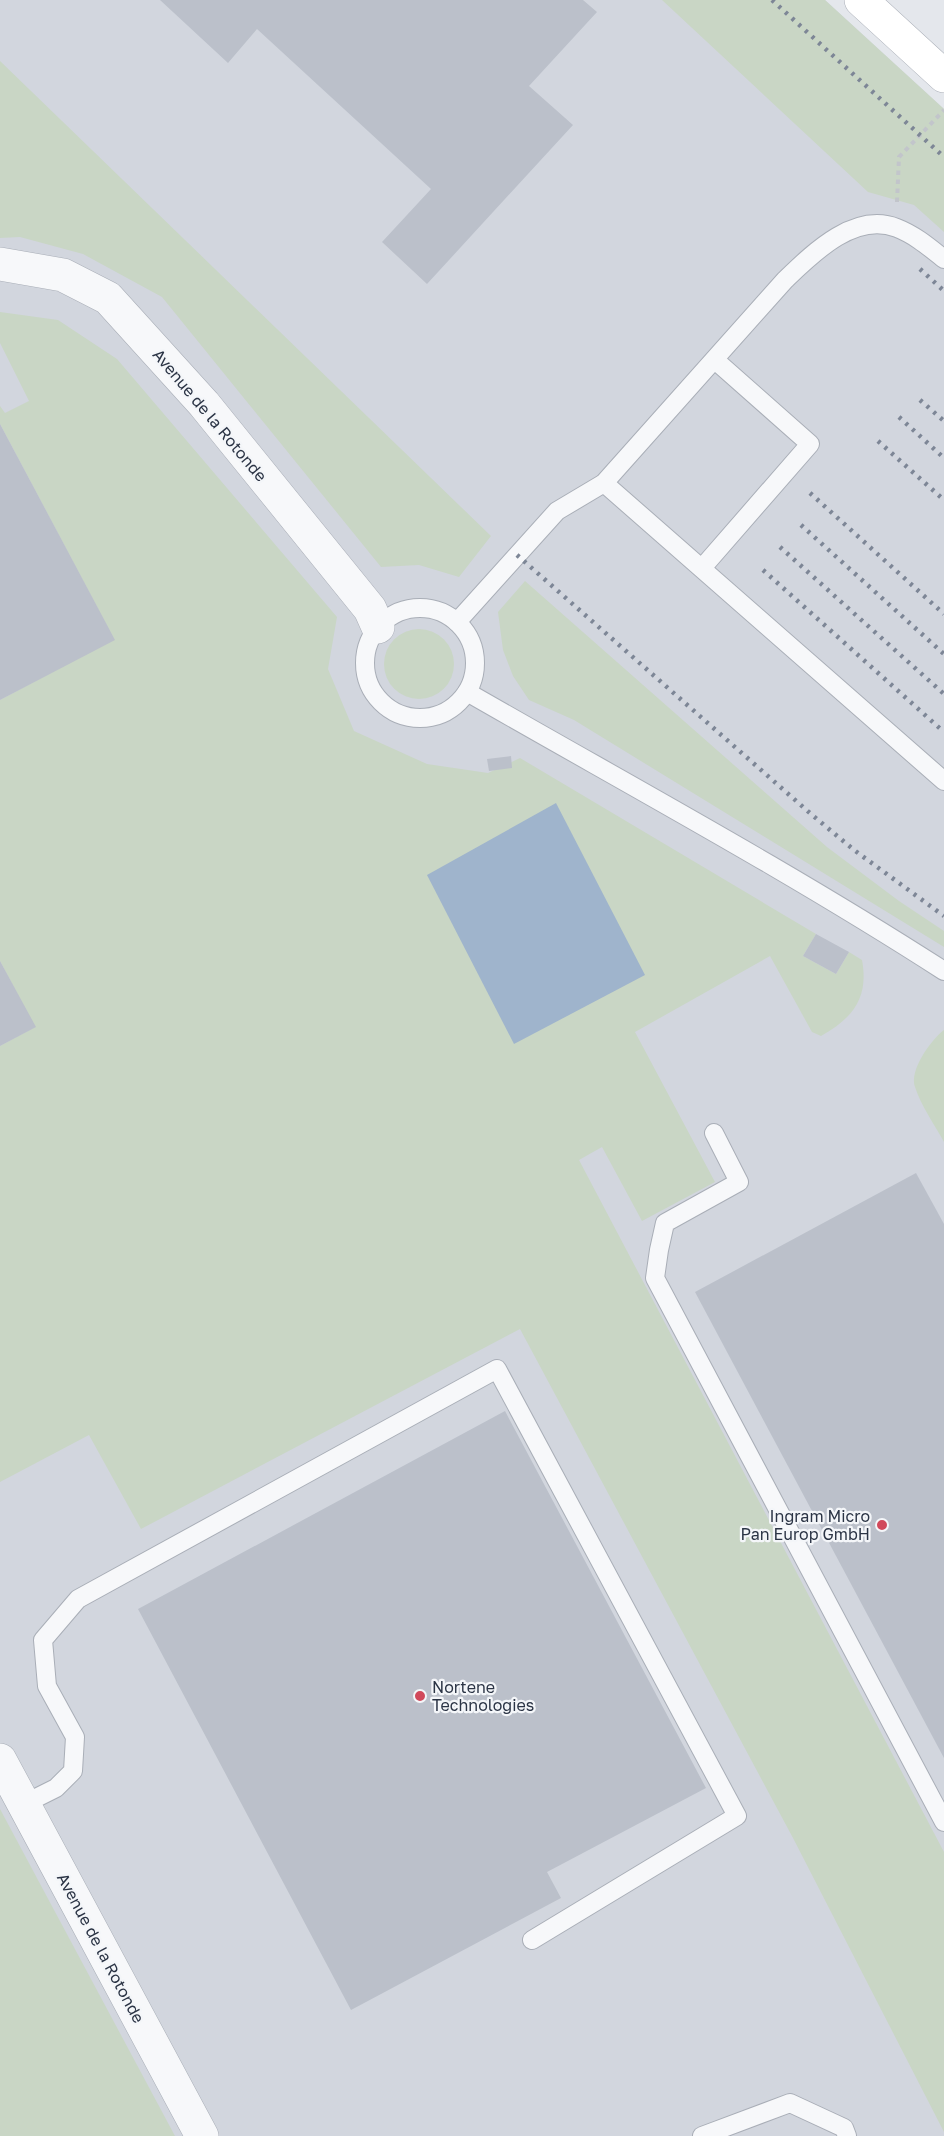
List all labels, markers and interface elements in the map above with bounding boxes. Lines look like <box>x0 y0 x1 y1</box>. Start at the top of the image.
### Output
street label: Avenue de la Rotonde <box>149 345 271 485</box>
place label: Ingram Micro Pan Europ GmbH <box>740 1506 870 1544</box>
marker: Ingram Micro Pan Europ GmbH <box>875 1518 889 1532</box>
place label: Nortene Technologies <box>432 1677 534 1715</box>
marker: Nortene Technologies <box>413 1689 427 1703</box>
street label: Avenue de la Rotonde <box>53 1870 149 2026</box>

